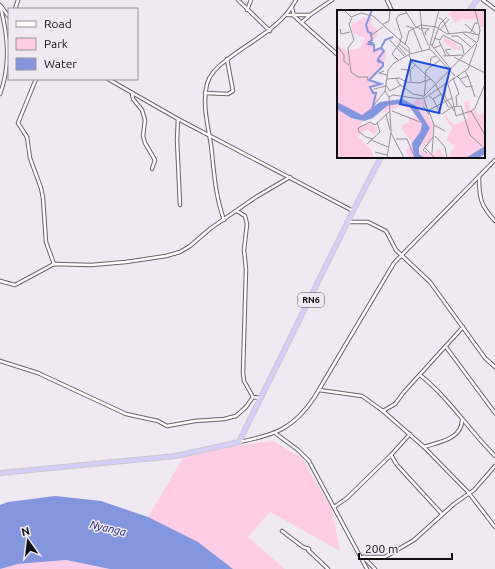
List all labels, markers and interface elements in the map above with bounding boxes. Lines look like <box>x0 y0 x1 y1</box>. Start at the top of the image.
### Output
legend <box>8 8 138 80</box>
inset map <box>337 10 485 158</box>
text: Road <box>44 17 72 30</box>
text: Park <box>44 37 68 50</box>
text: Water <box>44 57 77 70</box>
road number: RN6 <box>298 293 324 307</box>
water label: Nyanga <box>89 518 127 538</box>
north arrow <box>8 521 48 561</box>
text: N <box>20 524 31 538</box>
scale bar <box>359 535 452 561</box>
text: 200 m <box>365 542 398 555</box>

